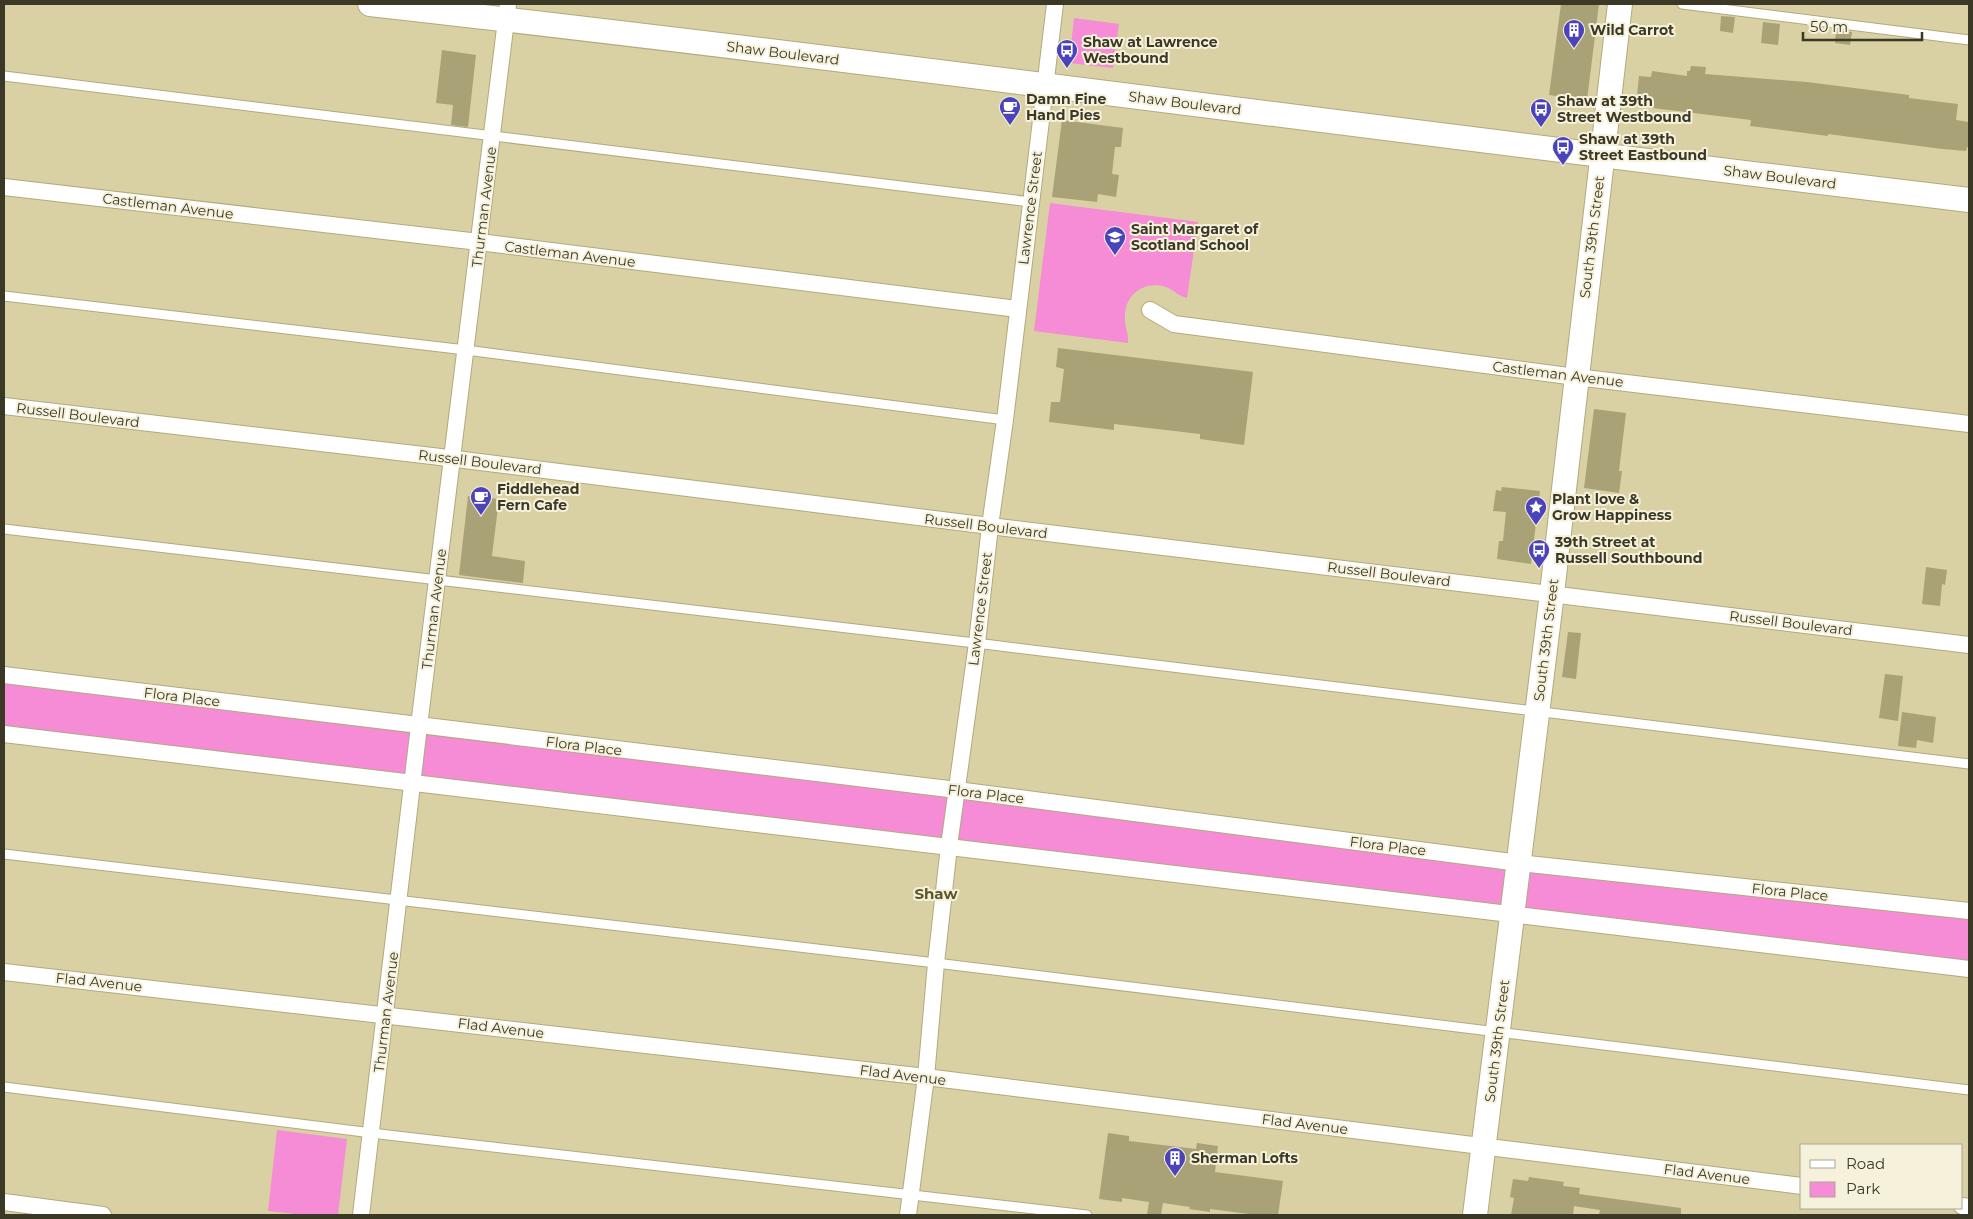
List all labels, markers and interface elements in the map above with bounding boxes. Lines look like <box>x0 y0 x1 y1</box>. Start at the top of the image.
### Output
scale bar <box>1803 10 1922 42</box>
text: 50 m <box>1810 17 1848 36</box>
building icon: Wild Carrot <box>1562 18 1586 49</box>
place label: Wild Carrot <box>1590 21 1674 39</box>
place label: Shaw at Lawrence Westbound <box>1083 33 1218 67</box>
street label: Shaw Boulevard <box>726 37 840 69</box>
bus stop icon: Shaw at Lawrence Westbound <box>1055 38 1079 69</box>
street label: Shaw Boulevard <box>1128 87 1242 119</box>
place label: Damn Fine Hand Pies <box>1026 90 1106 124</box>
place label: Shaw at 39th Street Westbound <box>1557 92 1691 126</box>
cafe icon: Damn Fine Hand Pies <box>998 95 1022 126</box>
bus stop icon: Shaw at 39th Street Westbound <box>1529 97 1553 128</box>
place label: Shaw at 39th Street Eastbound <box>1579 130 1707 164</box>
bus stop icon: Shaw at 39th Street Eastbound <box>1551 135 1575 166</box>
street label: Thurman Avenue <box>468 146 500 268</box>
street label: Lawrence Street <box>1014 150 1046 266</box>
street label: Shaw Boulevard <box>1723 161 1837 193</box>
street label: South 39th Street <box>1576 174 1608 299</box>
street label: Castleman Avenue <box>101 189 235 223</box>
place label: Saint Margaret of Scotland School <box>1131 220 1259 254</box>
school or university icon: Saint Margaret of Scotland School <box>1103 225 1127 256</box>
street label: Castleman Avenue <box>503 237 637 271</box>
street label: Castleman Avenue <box>1491 357 1625 391</box>
street label: Russell Boulevard <box>15 398 141 432</box>
street label: Russell Boulevard <box>417 445 543 479</box>
place label: Fiddlehead Fern Cafe <box>497 480 579 514</box>
cafe icon: Fiddlehead Fern Cafe <box>469 485 493 516</box>
place label: Plant love & Grow Happiness <box>1552 490 1672 524</box>
place icon: Plant love & Grow Happiness <box>1524 495 1548 526</box>
street label: Russell Boulevard <box>923 509 1049 543</box>
place label: 39th Street at Russell Southbound <box>1554 533 1702 567</box>
bus stop icon: 39th Street at Russell Southbound <box>1527 538 1551 569</box>
street label: Thurman Avenue <box>418 548 450 670</box>
street label: Lawrence Street <box>964 551 996 667</box>
street label: Russell Boulevard <box>1326 557 1452 591</box>
street label: South 39th Street <box>1530 577 1562 702</box>
street label: Russell Boulevard <box>1728 606 1854 640</box>
street label: Flora Place <box>143 683 221 711</box>
street label: Flora Place <box>545 732 623 760</box>
street label: Flora Place <box>947 780 1025 808</box>
street label: Flora Place <box>1349 832 1427 860</box>
street label: Flora Place <box>1751 879 1829 905</box>
district label: Shaw <box>914 884 958 903</box>
street label: Thurman Avenue <box>370 951 402 1073</box>
street label: Flad Avenue <box>55 969 143 995</box>
street label: South 39th Street <box>1481 978 1513 1103</box>
street label: Flad Avenue <box>457 1014 545 1042</box>
street label: Flad Avenue <box>859 1061 947 1089</box>
street label: Flad Avenue <box>1261 1110 1349 1138</box>
legend <box>1800 1144 1963 1209</box>
building icon: Sherman Lofts <box>1163 1146 1187 1177</box>
place label: Sherman Lofts <box>1191 1149 1299 1167</box>
text: Road <box>1846 1154 1885 1173</box>
street label: Flad Avenue <box>1663 1160 1751 1188</box>
text: Park <box>1846 1179 1880 1198</box>

